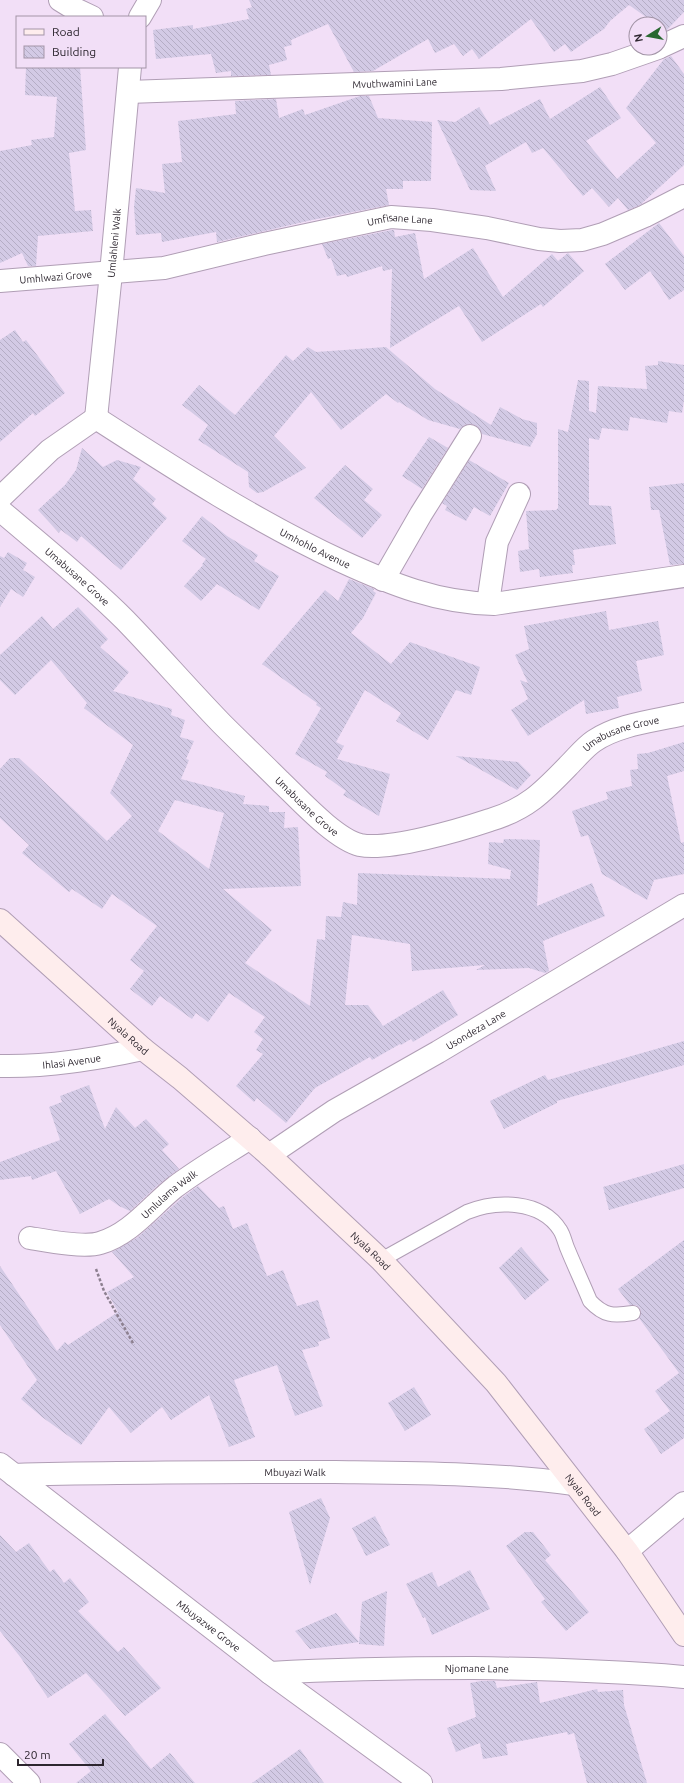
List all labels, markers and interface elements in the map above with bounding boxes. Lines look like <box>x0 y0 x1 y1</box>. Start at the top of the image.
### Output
legend <box>16 16 146 68</box>
north arrow <box>628 16 668 56</box>
text: Road <box>52 25 80 38</box>
text: N <box>632 33 645 43</box>
text: Building <box>52 45 96 58</box>
street label: Mvuthwamini Lane <box>352 76 437 90</box>
street label: Umlahleni Walk <box>106 208 123 278</box>
street label: Umfisane Lane <box>366 212 433 228</box>
street label: Umhlwazi Grove <box>19 269 93 285</box>
street label: Umhohlo Avenue <box>278 526 352 571</box>
street label: Umabusane Grove <box>43 546 111 608</box>
street label: Umabusane Grove <box>581 714 660 754</box>
street label: Umabusane Grove <box>273 775 340 838</box>
street label: Usondeza Lane <box>444 1008 508 1052</box>
street label: Nyala Road <box>106 1015 151 1057</box>
street label: Ihlasi Avenue <box>42 1052 102 1071</box>
street label: Umlulama Walk <box>139 1168 199 1221</box>
street label: Nyala Road <box>348 1230 392 1272</box>
street label: Mbuyazi Walk <box>264 1467 326 1478</box>
street label: Nyala Road <box>563 1472 603 1518</box>
street label: Mbuyazwe Grove <box>175 1598 242 1654</box>
street label: Njomane Lane <box>445 1663 509 1675</box>
scale bar <box>18 1741 103 1767</box>
text: 20 m <box>24 1748 51 1761</box>

